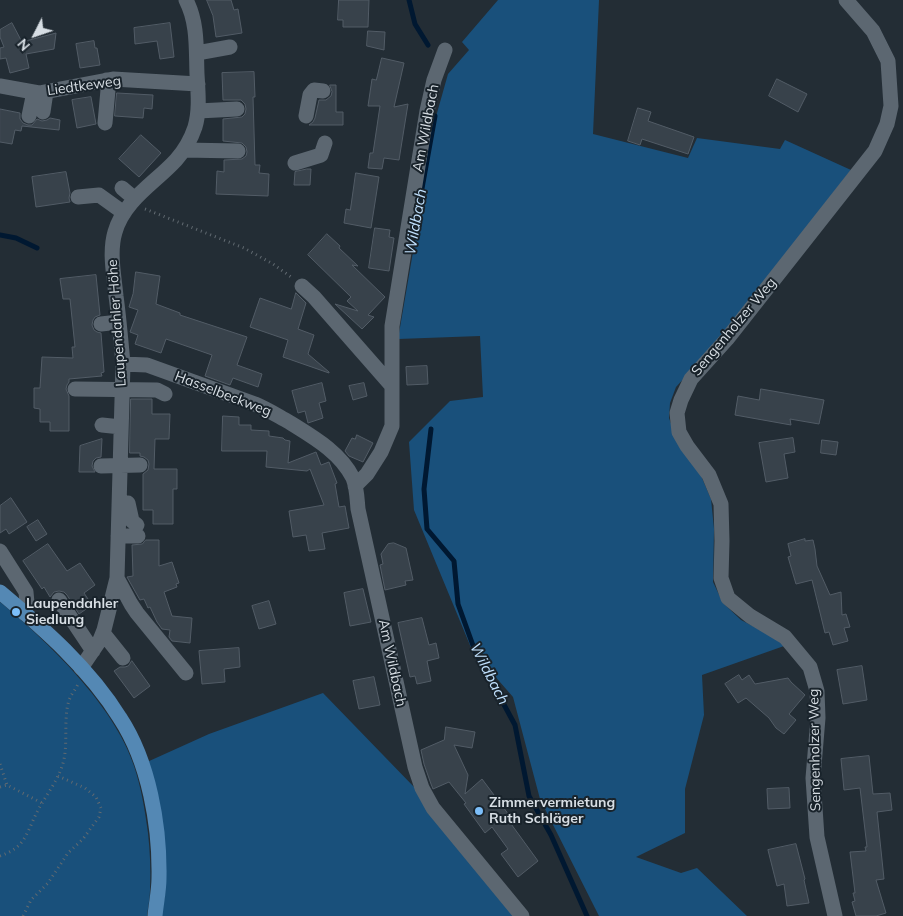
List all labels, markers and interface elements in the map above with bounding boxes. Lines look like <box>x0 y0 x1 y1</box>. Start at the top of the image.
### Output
north arrow <box>10 10 60 60</box>
text: N <box>13 35 34 55</box>
street label: Liedtkeweg <box>46 72 122 100</box>
street label: Am Wildbach <box>409 83 443 173</box>
water label: Wildbach <box>401 187 431 257</box>
street label: Laupendahler Höhe <box>104 259 130 387</box>
street label: Sengenholzer Weg <box>688 275 780 379</box>
street label: Hasselbeckweg <box>172 368 274 420</box>
place label: Laupendahler Siedlung <box>26 596 118 628</box>
marker: Laupendahler Siedlung <box>10 606 22 618</box>
street label: Am Wildbach <box>375 618 409 708</box>
water label: Wildbach <box>466 640 512 708</box>
street label: Sengenholzer Weg <box>806 689 824 811</box>
place label: Zimmervermietung Ruth Schläger <box>489 795 615 828</box>
marker: Zimmervermietung Ruth Schläger <box>473 805 485 817</box>

